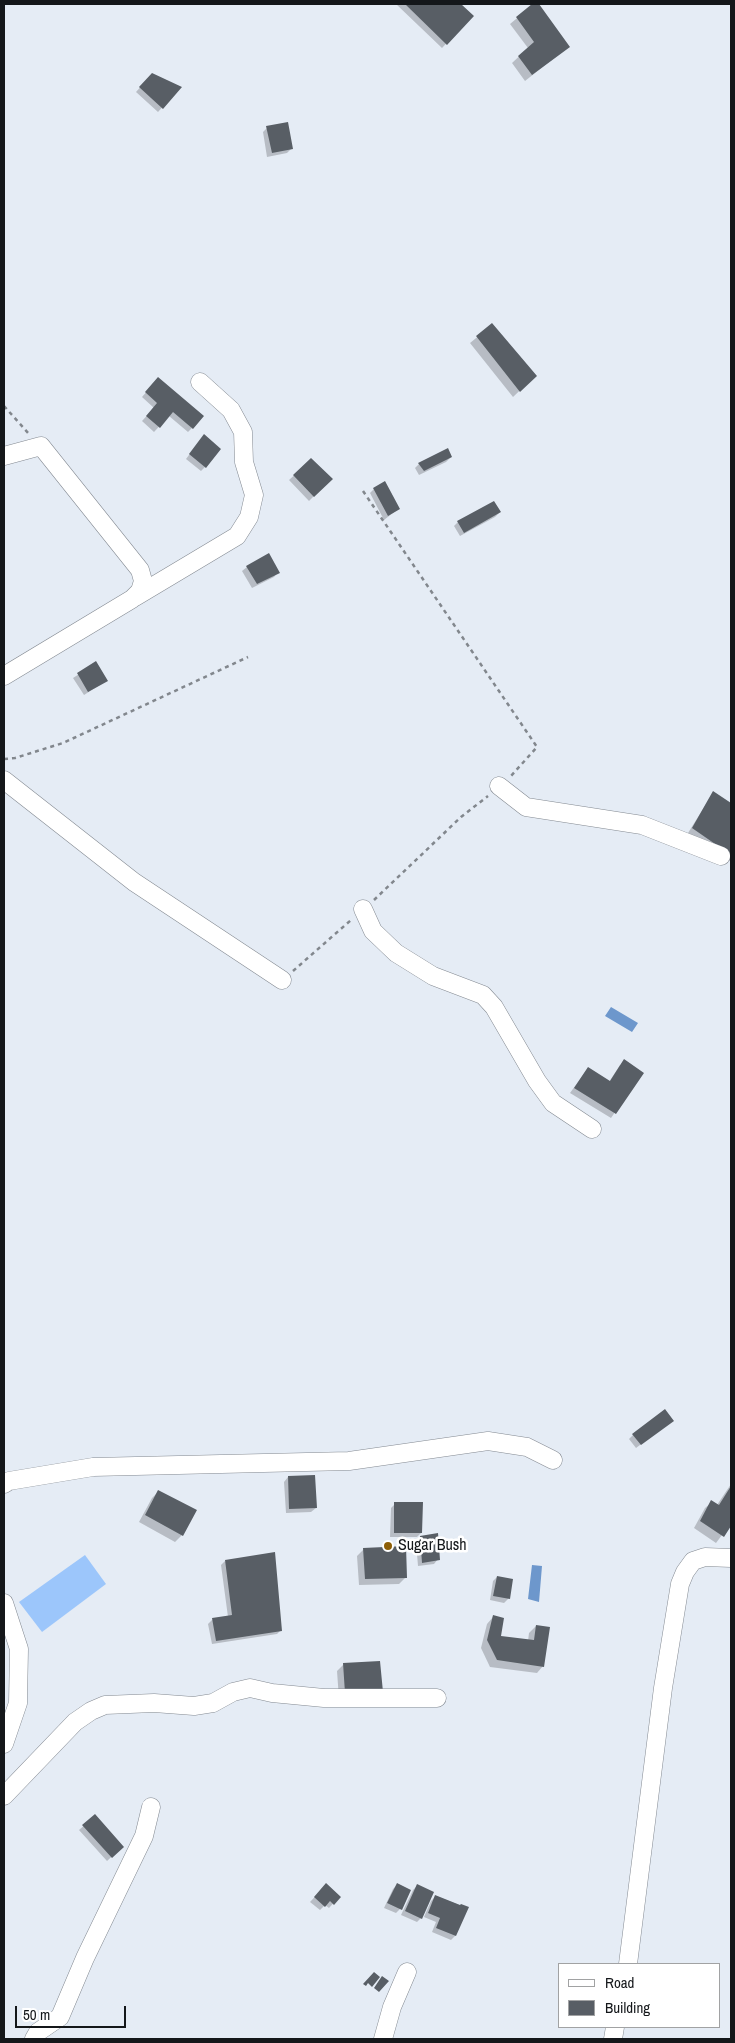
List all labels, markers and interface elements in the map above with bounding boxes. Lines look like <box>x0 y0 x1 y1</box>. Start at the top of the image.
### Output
place label: Sugar Bush <box>398 1536 467 1556</box>
marker: Sugar Bush <box>382 1540 394 1552</box>
legend <box>558 1963 720 2028</box>
text: Road <box>605 1972 634 1993</box>
scale bar <box>18 1996 129 2028</box>
text: Building <box>605 1997 650 2018</box>
text: 50 m <box>23 2004 50 2025</box>

